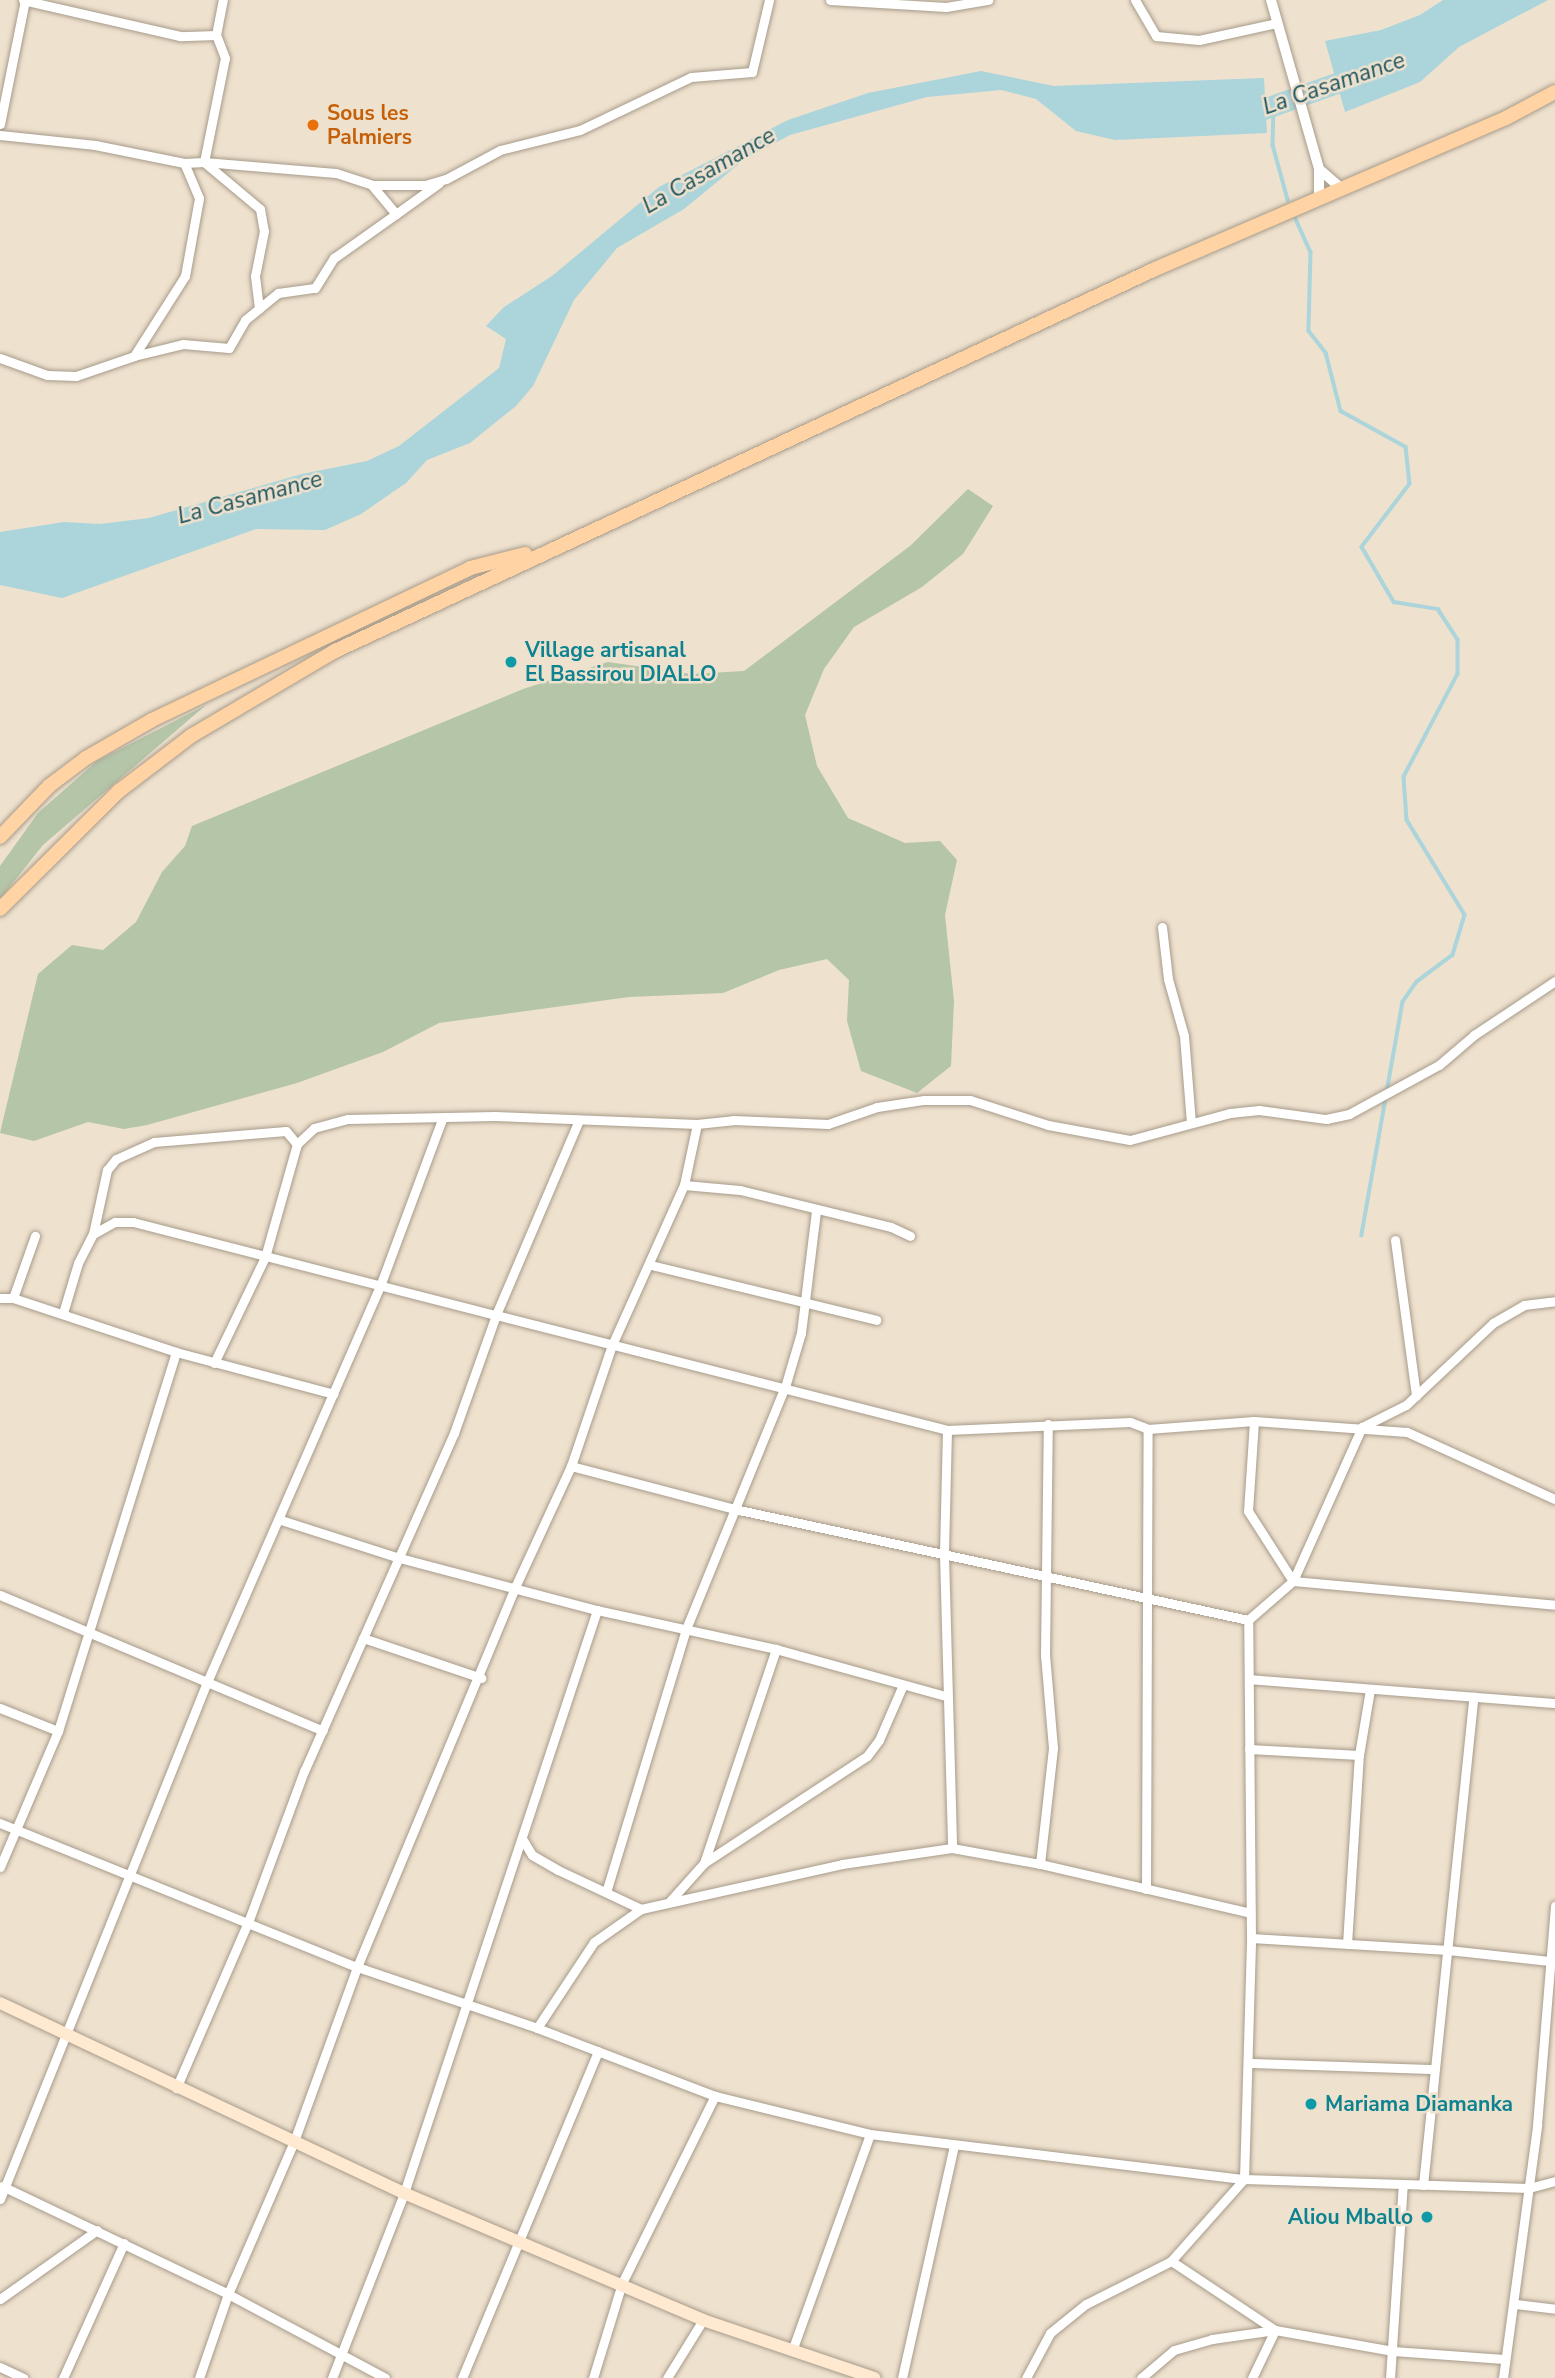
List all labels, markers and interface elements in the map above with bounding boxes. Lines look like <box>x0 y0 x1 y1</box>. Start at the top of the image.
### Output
water label: La Casamance <box>1259 47 1409 121</box>
place label: Sous les Palmiers <box>327 100 412 150</box>
marker: Sous les Palmiers <box>305 117 321 133</box>
water label: La Casamance <box>638 122 780 220</box>
water label: La Casamance <box>175 465 325 531</box>
place label: Village artisanal El Bassirou DIALLO <box>525 637 716 687</box>
marker: Village artisanal El Bassirou DIALLO <box>503 654 519 670</box>
place label: Mariama Diamanka <box>1325 2091 1513 2117</box>
marker: Mariama Diamanka <box>1303 2096 1319 2112</box>
place label: Aliou Mballo <box>1288 2204 1413 2230</box>
marker: Aliou Mballo <box>1419 2209 1435 2225</box>

